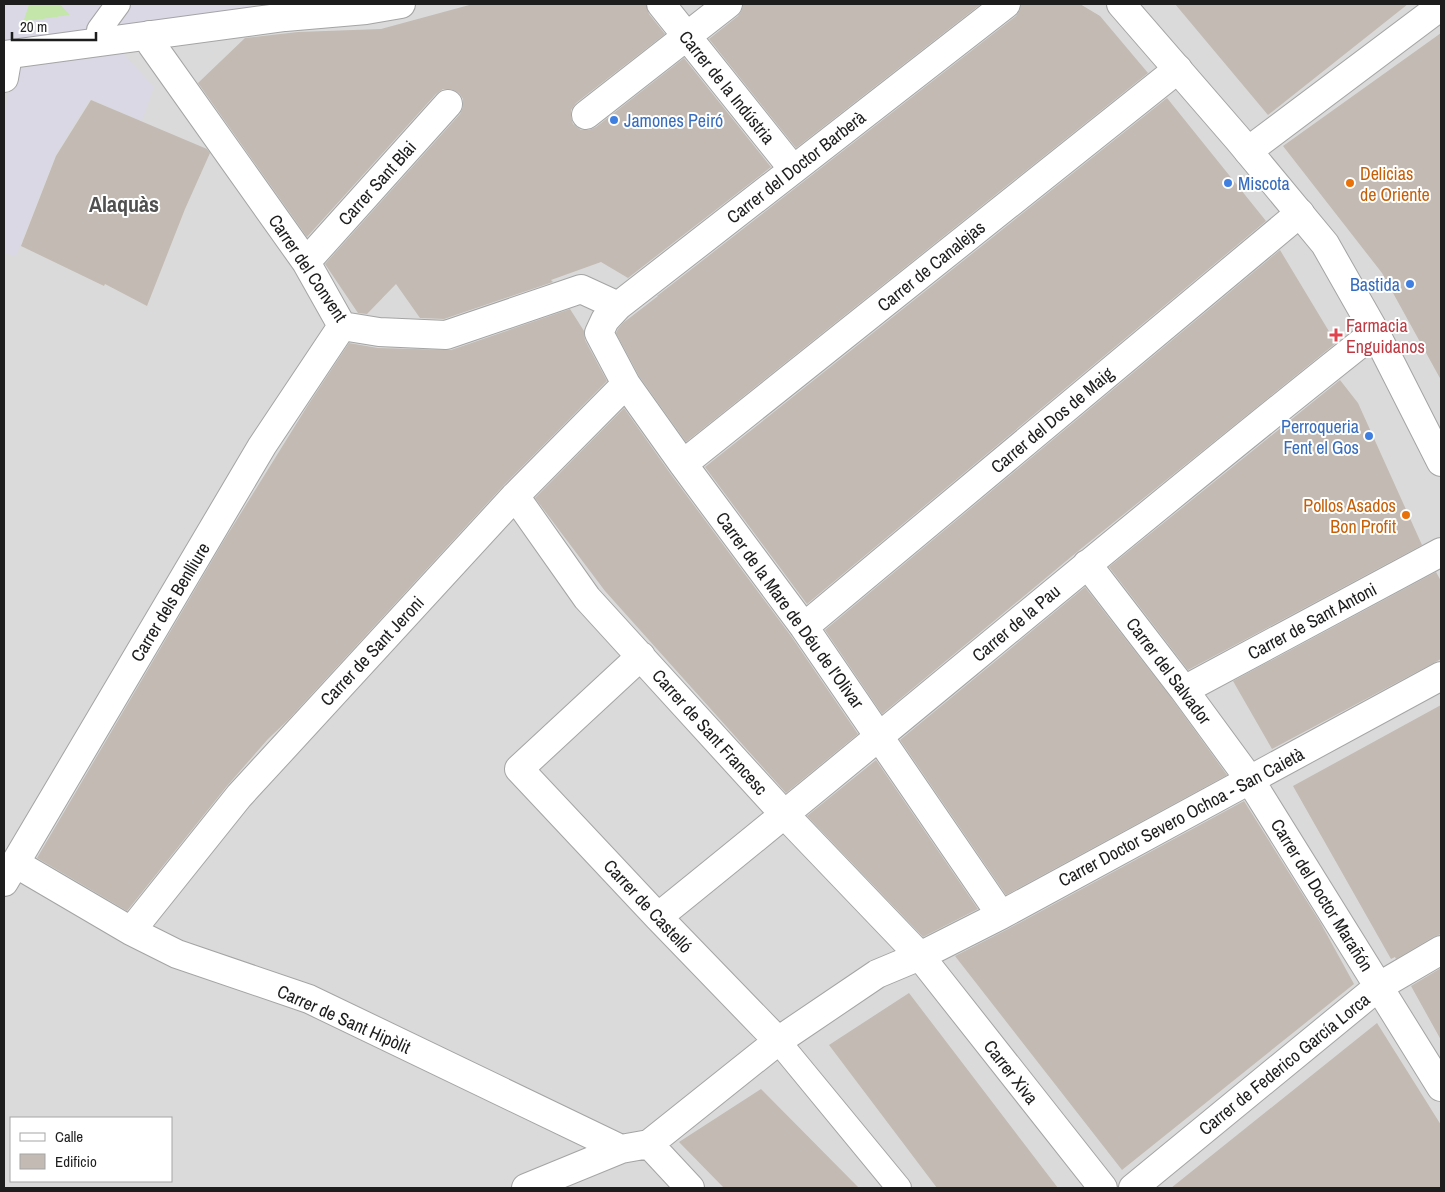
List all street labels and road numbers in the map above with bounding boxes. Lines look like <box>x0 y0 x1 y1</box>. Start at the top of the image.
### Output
street label: Carrer de la Indústria <box>673 25 781 149</box>
street label: Carrer del Doctor Barberà <box>721 105 871 229</box>
street label: Carrer Sant Blai <box>332 135 422 231</box>
street label: Carrer del Convent <box>263 209 353 327</box>
street label: Carrer de Canalejas <box>872 215 990 317</box>
street label: Carrer del Dos de Maig <box>985 361 1119 479</box>
street label: Carrer de la Mare de Déu de l'Olivar <box>710 507 870 713</box>
street label: Carrer dels Benlliure <box>124 538 216 666</box>
street label: Carrer de Sant Antoni <box>1243 576 1381 666</box>
street label: Carrer de la Pau <box>966 579 1066 667</box>
street label: Carrer de Sant Jeroni <box>314 591 430 711</box>
street label: Carrer del Salvador <box>1121 612 1218 730</box>
street label: Carrer de Sant Francesc <box>647 664 773 800</box>
street label: Carrer Doctor Severo Ochoa - San Caietà <box>1054 741 1308 893</box>
street label: Carrer del Doctor Marañón <box>1265 814 1379 976</box>
street label: Carrer de Castelló <box>598 854 698 958</box>
street label: Carrer de Sant Hipòlit <box>273 978 415 1060</box>
street label: Carrer de Federico García Lorca <box>1193 987 1375 1141</box>
street label: Carrer Xiva <box>978 1035 1044 1109</box>

